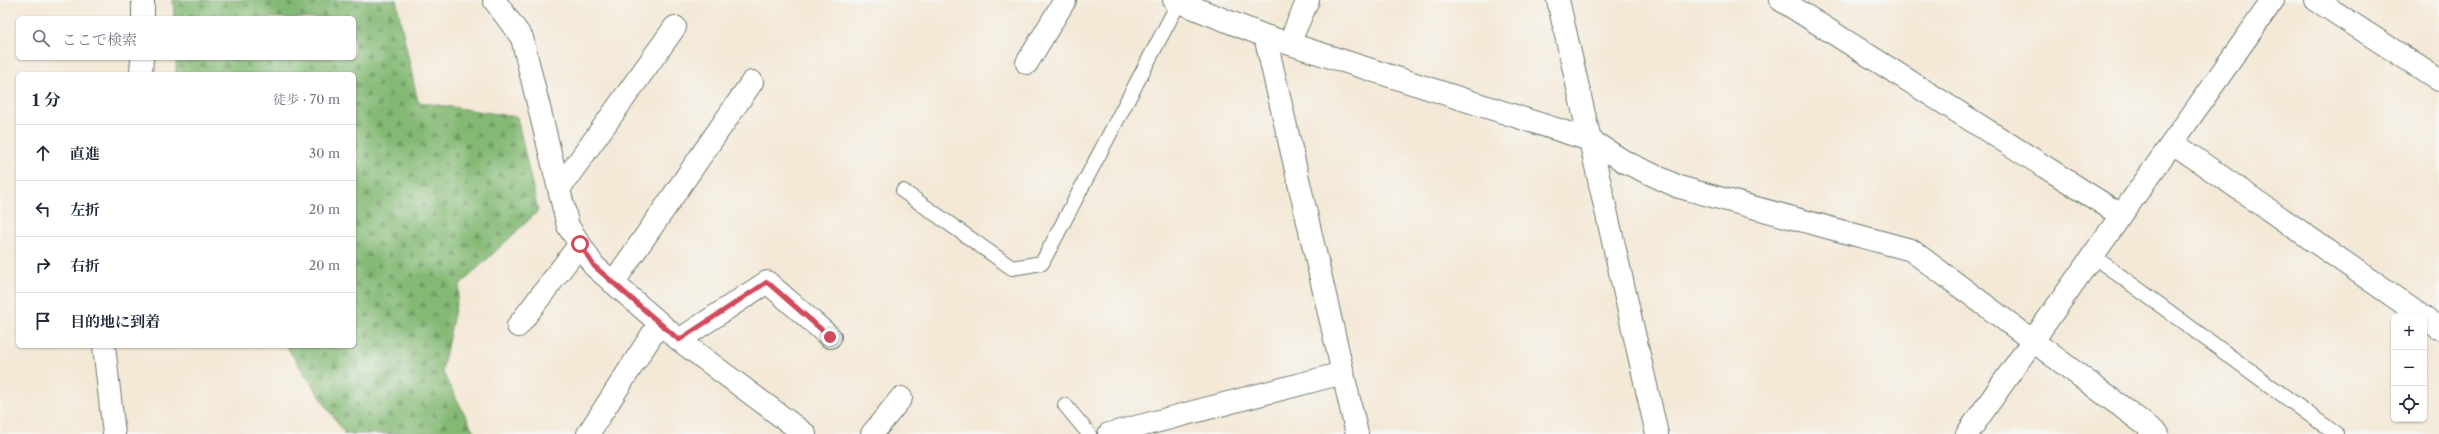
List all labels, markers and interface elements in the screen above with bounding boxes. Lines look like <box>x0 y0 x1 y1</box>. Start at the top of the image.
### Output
search box <box>16 16 356 60</box>
icon: search <box>30 27 52 49</box>
text: ここで検索 <box>62 30 137 49</box>
text: 1 分 <box>32 90 61 110</box>
text: 徒歩 · 70 m <box>273 91 340 107</box>
icon: ahead <box>32 142 54 164</box>
text: 直進 <box>70 144 100 163</box>
text: 30 m <box>309 145 340 161</box>
icon: left <box>32 198 54 220</box>
text: 左折 <box>70 200 100 219</box>
text: 20 m <box>309 201 340 217</box>
route start <box>571 235 589 253</box>
icon: right <box>32 254 54 276</box>
text: 右折 <box>70 256 100 275</box>
text: 20 m <box>309 257 340 273</box>
icon: arrive <box>32 310 54 332</box>
text: 目的地に到着 <box>70 312 160 331</box>
map controls <box>2391 314 2427 422</box>
button: + <box>2391 314 2427 350</box>
route end <box>821 328 839 346</box>
button: − <box>2391 350 2427 386</box>
button: locate <box>2391 386 2427 422</box>

